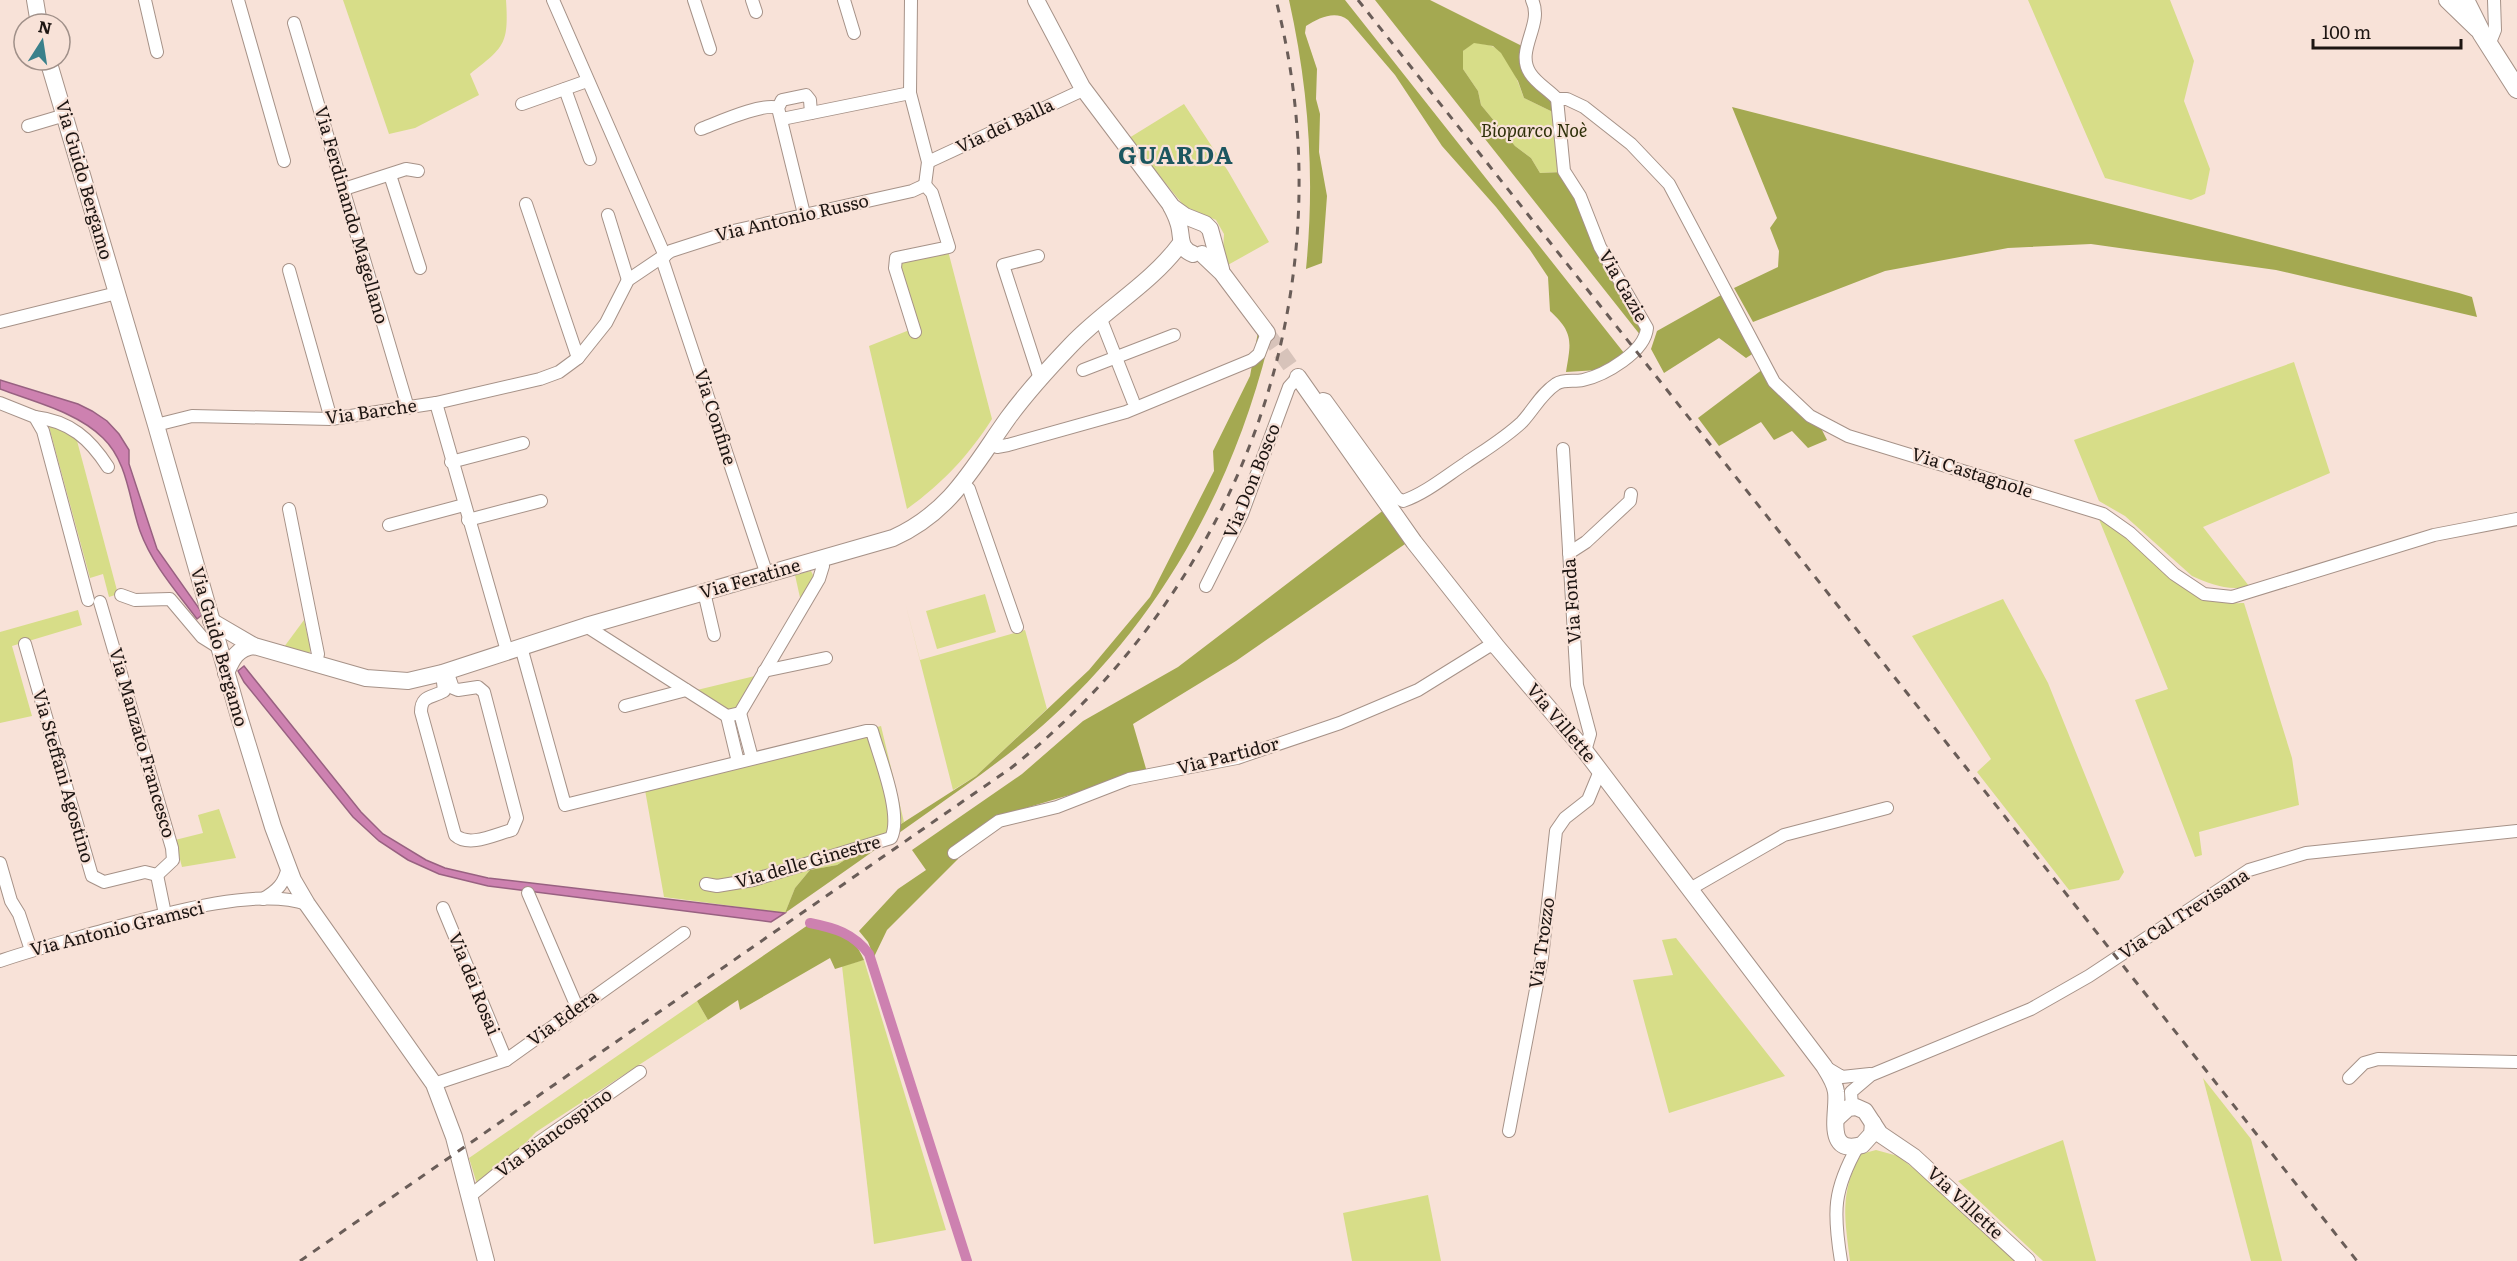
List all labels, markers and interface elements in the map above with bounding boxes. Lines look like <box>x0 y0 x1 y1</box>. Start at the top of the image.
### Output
north arrow <box>12 12 72 72</box>
scale bar <box>2313 12 2462 50</box>
text: N <box>36 13 54 39</box>
text: 100 m <box>2322 18 2371 45</box>
street label: Via dei Balla <box>951 90 1058 159</box>
street label: Via Guido Bergamo <box>50 97 121 263</box>
street label: Via Ferdinando Magellano <box>308 102 396 327</box>
park label: Bioparco Noè <box>1481 116 1587 143</box>
district label: GUARDA <box>1118 136 1234 171</box>
street label: Via Antonio Russo <box>712 186 871 247</box>
street label: Via Gazie <box>1593 244 1656 326</box>
street label: Via Confine <box>688 365 745 468</box>
street label: Via Barche <box>323 391 418 430</box>
street label: Via Don Bosco <box>1215 419 1286 542</box>
street label: Via Castagnole <box>1908 439 2037 504</box>
street label: Via Feratine <box>696 550 803 605</box>
street label: Via Fonda <box>1554 557 1587 645</box>
street label: Via Guido Bergamo <box>185 564 256 730</box>
street label: Via Manzato Francesco <box>103 644 184 841</box>
street label: Via Villette <box>1521 677 1603 768</box>
street label: Via Steffani Agostino <box>27 685 102 866</box>
street label: Via Partidor <box>1174 729 1282 780</box>
street label: Via delle Ginestre <box>732 827 883 894</box>
street label: Via Cal Trevisana <box>2113 860 2254 965</box>
street label: Via Antonio Gramsci <box>27 893 206 962</box>
street label: Via Trozzo <box>1521 895 1560 990</box>
street label: Via dei Rosai <box>443 928 508 1039</box>
street label: Via Edera <box>521 982 603 1052</box>
street label: Via Biancospino <box>489 1080 617 1183</box>
street label: Via Villette <box>1922 1159 2010 1245</box>

